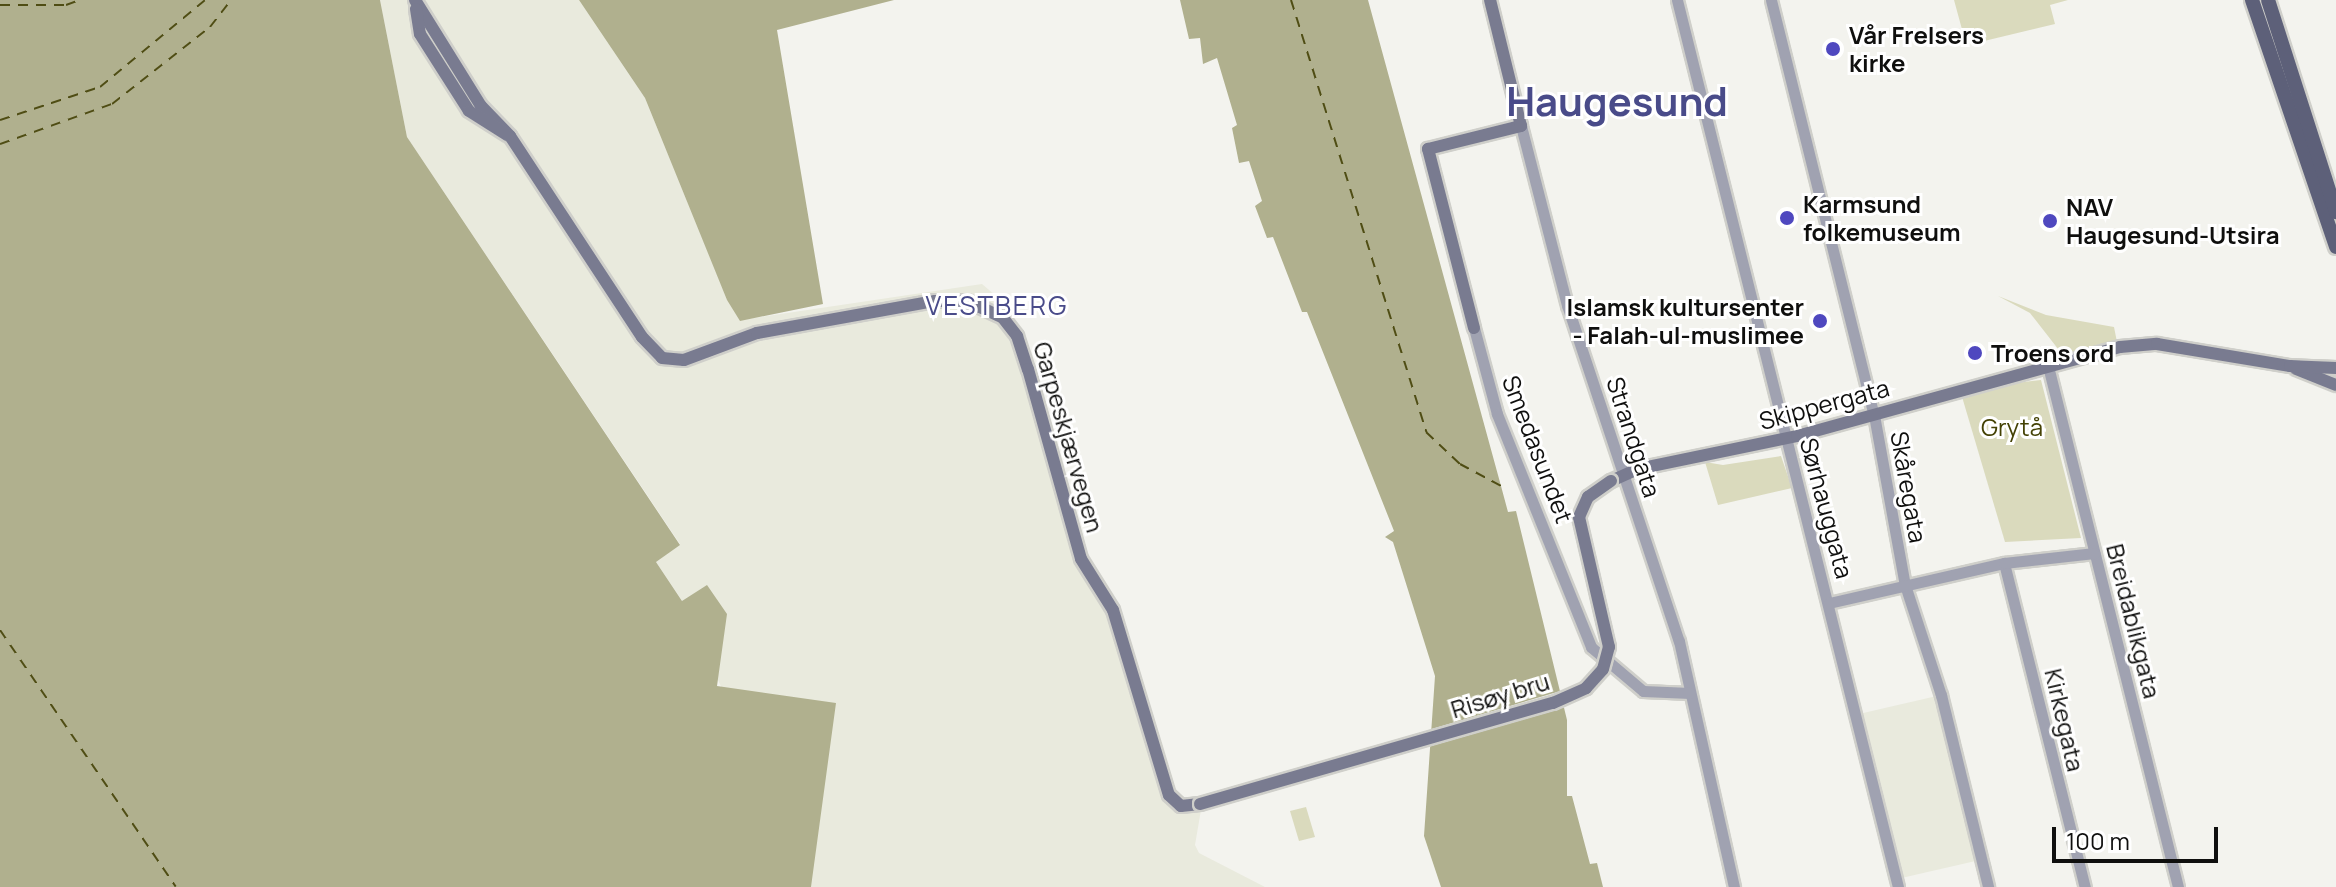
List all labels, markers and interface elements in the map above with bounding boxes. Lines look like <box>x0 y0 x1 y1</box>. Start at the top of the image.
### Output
place label: Vår Frelsers kirke <box>1849 21 1984 77</box>
marker: Vår Frelsers kirke <box>1824 40 1842 58</box>
district label: Haugesund <box>1506 77 1728 125</box>
place label: Karmsund folkemuseum <box>1803 190 1961 246</box>
place label: NAV Haugesund-Utsira <box>2066 193 2280 249</box>
marker: Karmsund folkemuseum <box>1778 209 1796 227</box>
marker: NAV Haugesund-Utsira <box>2041 212 2059 230</box>
district label: VESTBERG <box>926 290 1068 322</box>
place label: Islamsk kultursenter - Falah-ul-muslimee <box>1566 293 1804 349</box>
marker: Islamsk kultursenter - Falah-ul-muslimee <box>1811 312 1829 330</box>
street label: Garpeskjærvegen <box>1028 338 1110 536</box>
place label: Troens ord <box>1991 339 2114 367</box>
marker: Troens ord <box>1966 344 1984 362</box>
street label: Smedasundet <box>1497 371 1579 527</box>
street label: Strandgata <box>1601 373 1667 501</box>
street label: Skippergata <box>1756 373 1892 435</box>
park label: Grytå <box>1981 413 2043 441</box>
street label: Skåregata <box>1885 429 1933 545</box>
street label: Sørhauggata <box>1794 435 1860 581</box>
street label: Breidablikgata <box>2101 541 2167 701</box>
street label: Risøy bru <box>1447 666 1553 724</box>
street label: Kirkegata <box>2039 666 2091 774</box>
scale bar <box>2056 811 2222 861</box>
text: 100 m <box>2066 824 2130 857</box>

